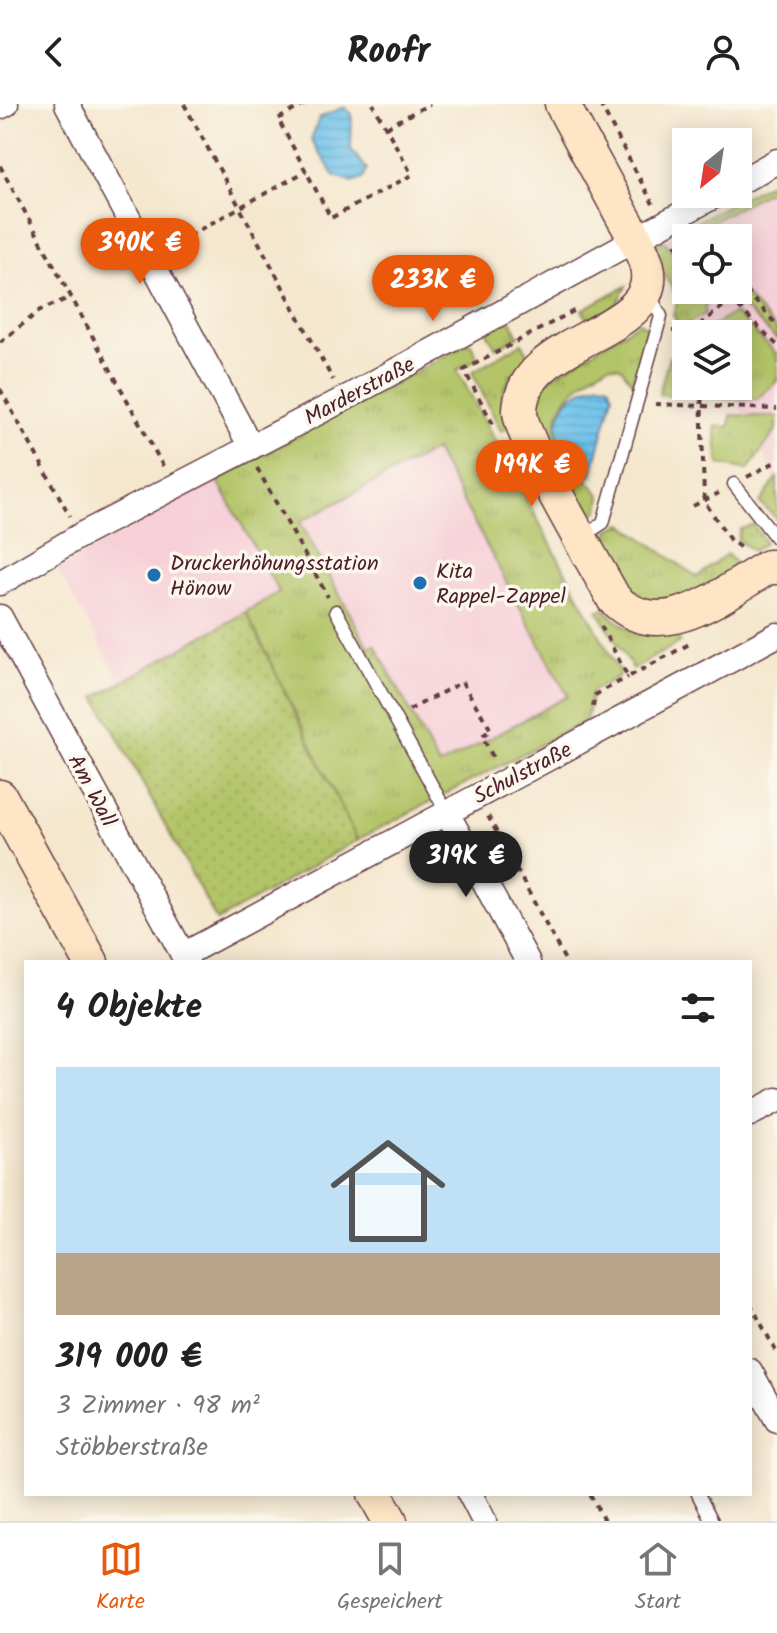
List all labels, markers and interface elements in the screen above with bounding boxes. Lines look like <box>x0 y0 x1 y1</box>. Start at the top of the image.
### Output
text: Roofr <box>347 24 430 81</box>
icon: back <box>32 30 76 74</box>
icon: person <box>701 30 745 74</box>
north arrow <box>672 128 752 208</box>
map controls <box>672 128 752 400</box>
pin: 390K € <box>75 218 205 286</box>
text: 390K € <box>99 223 181 265</box>
button: locate <box>672 224 752 304</box>
pin: 233K € <box>368 255 498 323</box>
text: 233K € <box>390 260 476 302</box>
button: layers <box>672 320 752 400</box>
street label: Marderstraße <box>298 348 422 436</box>
pin: 199K € <box>467 440 597 508</box>
text: 199K € <box>494 445 570 487</box>
place label: Druckerhöhungsstation Hönow <box>170 547 379 607</box>
place label: Kita Rappel-Zappel <box>436 555 566 615</box>
marker: Druckerhöhungsstation Hönow <box>145 566 163 584</box>
marker: Kita Rappel-Zappel <box>411 574 429 592</box>
street label: Schulstraße <box>467 733 579 815</box>
street label: Am Wall <box>57 749 125 834</box>
pin: 319K € <box>401 831 531 899</box>
text: 319K € <box>427 836 505 878</box>
text: 4 Objekte <box>56 981 202 1035</box>
icon: filters <box>676 986 720 1030</box>
icon: home <box>316 1119 460 1263</box>
text: 319 000 € <box>56 1331 202 1385</box>
text: 3 Zimmer · 98 m² <box>56 1385 260 1427</box>
text: Stöbberstraße <box>56 1427 208 1469</box>
tab: Karte <box>96 1537 145 1620</box>
tab: Gespeichert <box>337 1537 443 1620</box>
tab: Start <box>635 1537 681 1620</box>

